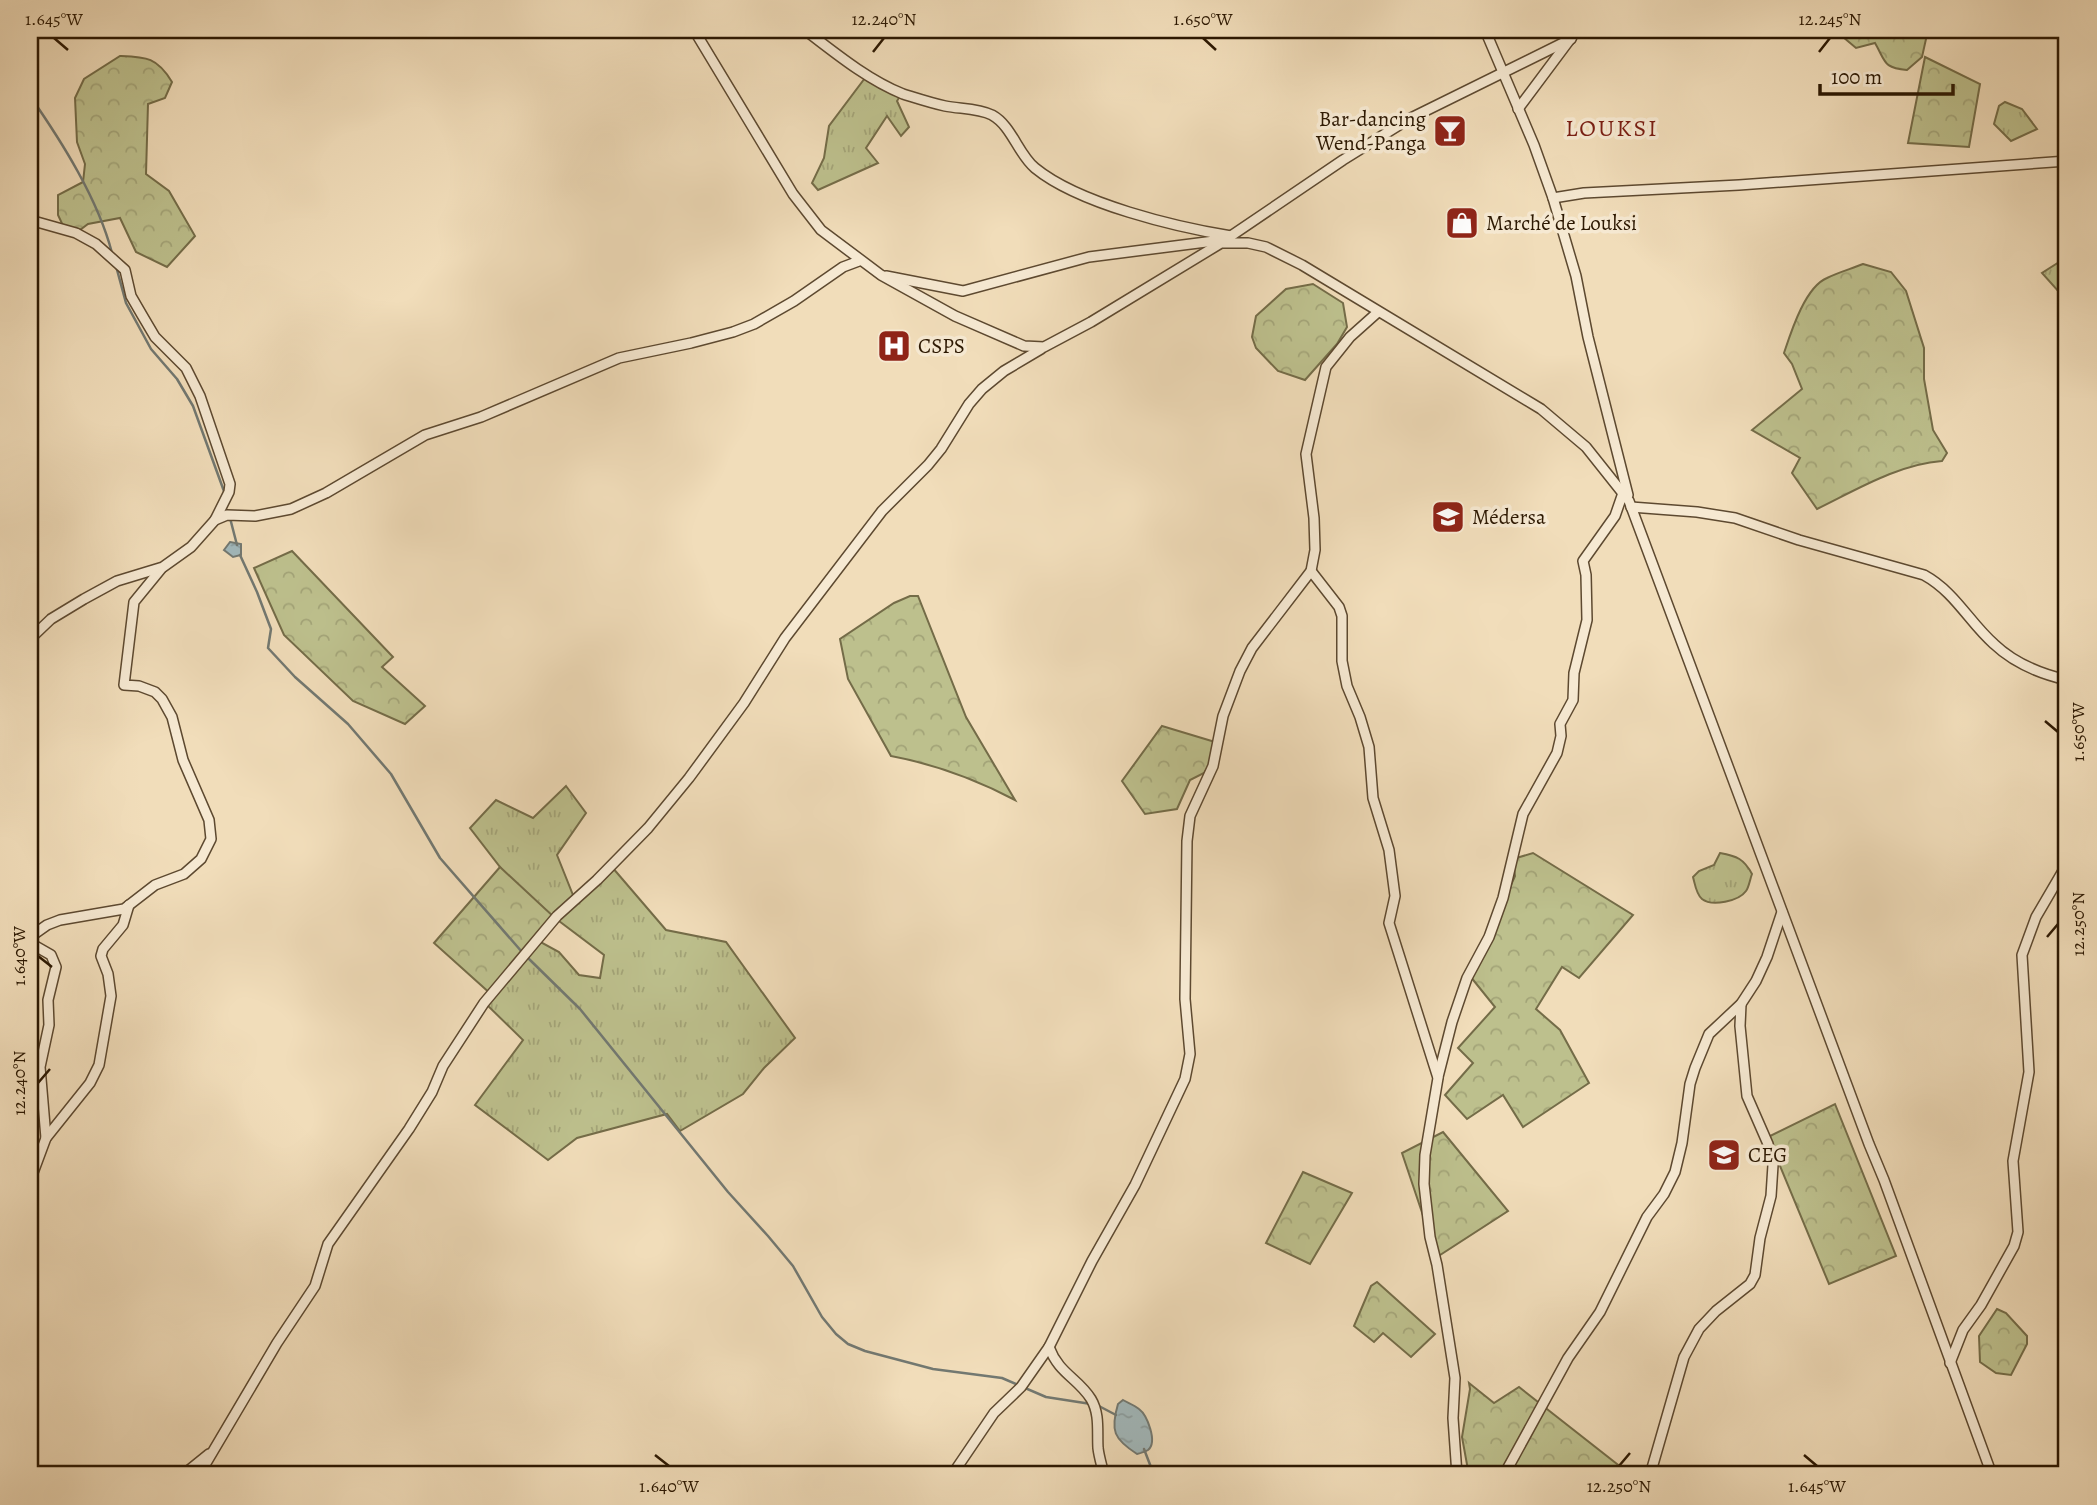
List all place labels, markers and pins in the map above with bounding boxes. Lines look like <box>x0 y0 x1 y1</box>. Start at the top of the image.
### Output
place label: Bar-dancing Wend-Panga <box>1315 105 1426 157</box>
bar icon: Bar-dancing Wend-Panga <box>1431 112 1469 150</box>
shop icon: Marché de Louksi <box>1443 204 1481 242</box>
place label: Marché de Louksi <box>1486 209 1637 237</box>
hospital icon: CSPS <box>875 327 913 365</box>
place label: CSPS <box>918 332 965 360</box>
school or university icon: Médersa <box>1429 498 1467 536</box>
place label: Médersa <box>1472 503 1546 531</box>
school or university icon: CEG <box>1705 1136 1743 1174</box>
place label: CEG <box>1748 1141 1787 1169</box>

